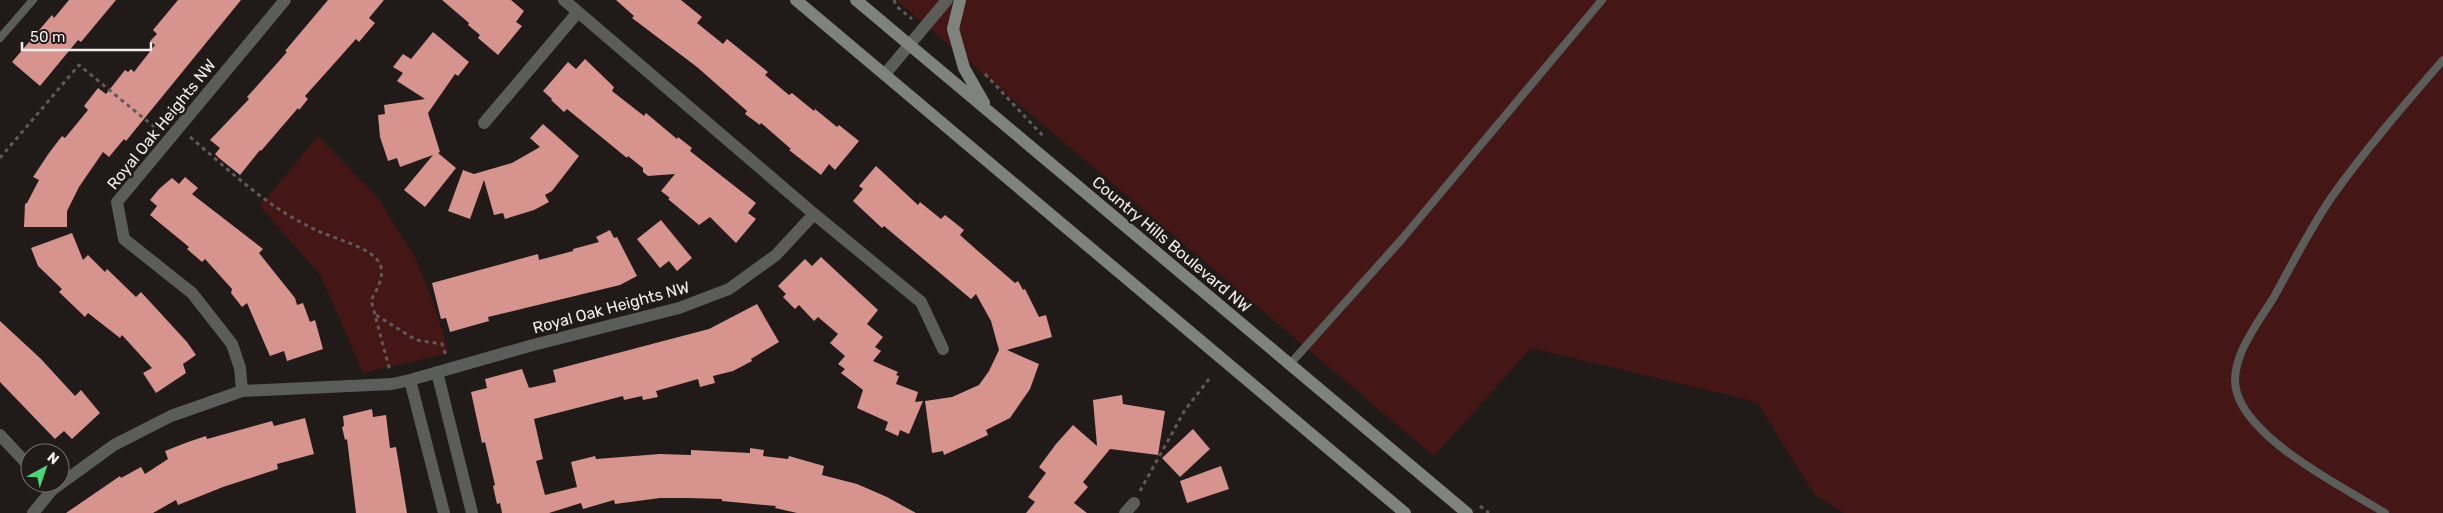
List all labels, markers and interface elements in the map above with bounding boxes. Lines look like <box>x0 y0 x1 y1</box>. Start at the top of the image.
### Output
scale bar <box>22 20 151 52</box>
text: 50 m <box>30 28 65 46</box>
street label: Royal Oak Heights NW <box>103 55 220 193</box>
street label: Country Hills Boulevard NW <box>1088 172 1255 317</box>
street label: Royal Oak Heights NW <box>531 277 692 338</box>
north arrow <box>20 443 70 493</box>
text: N <box>44 449 62 468</box>

